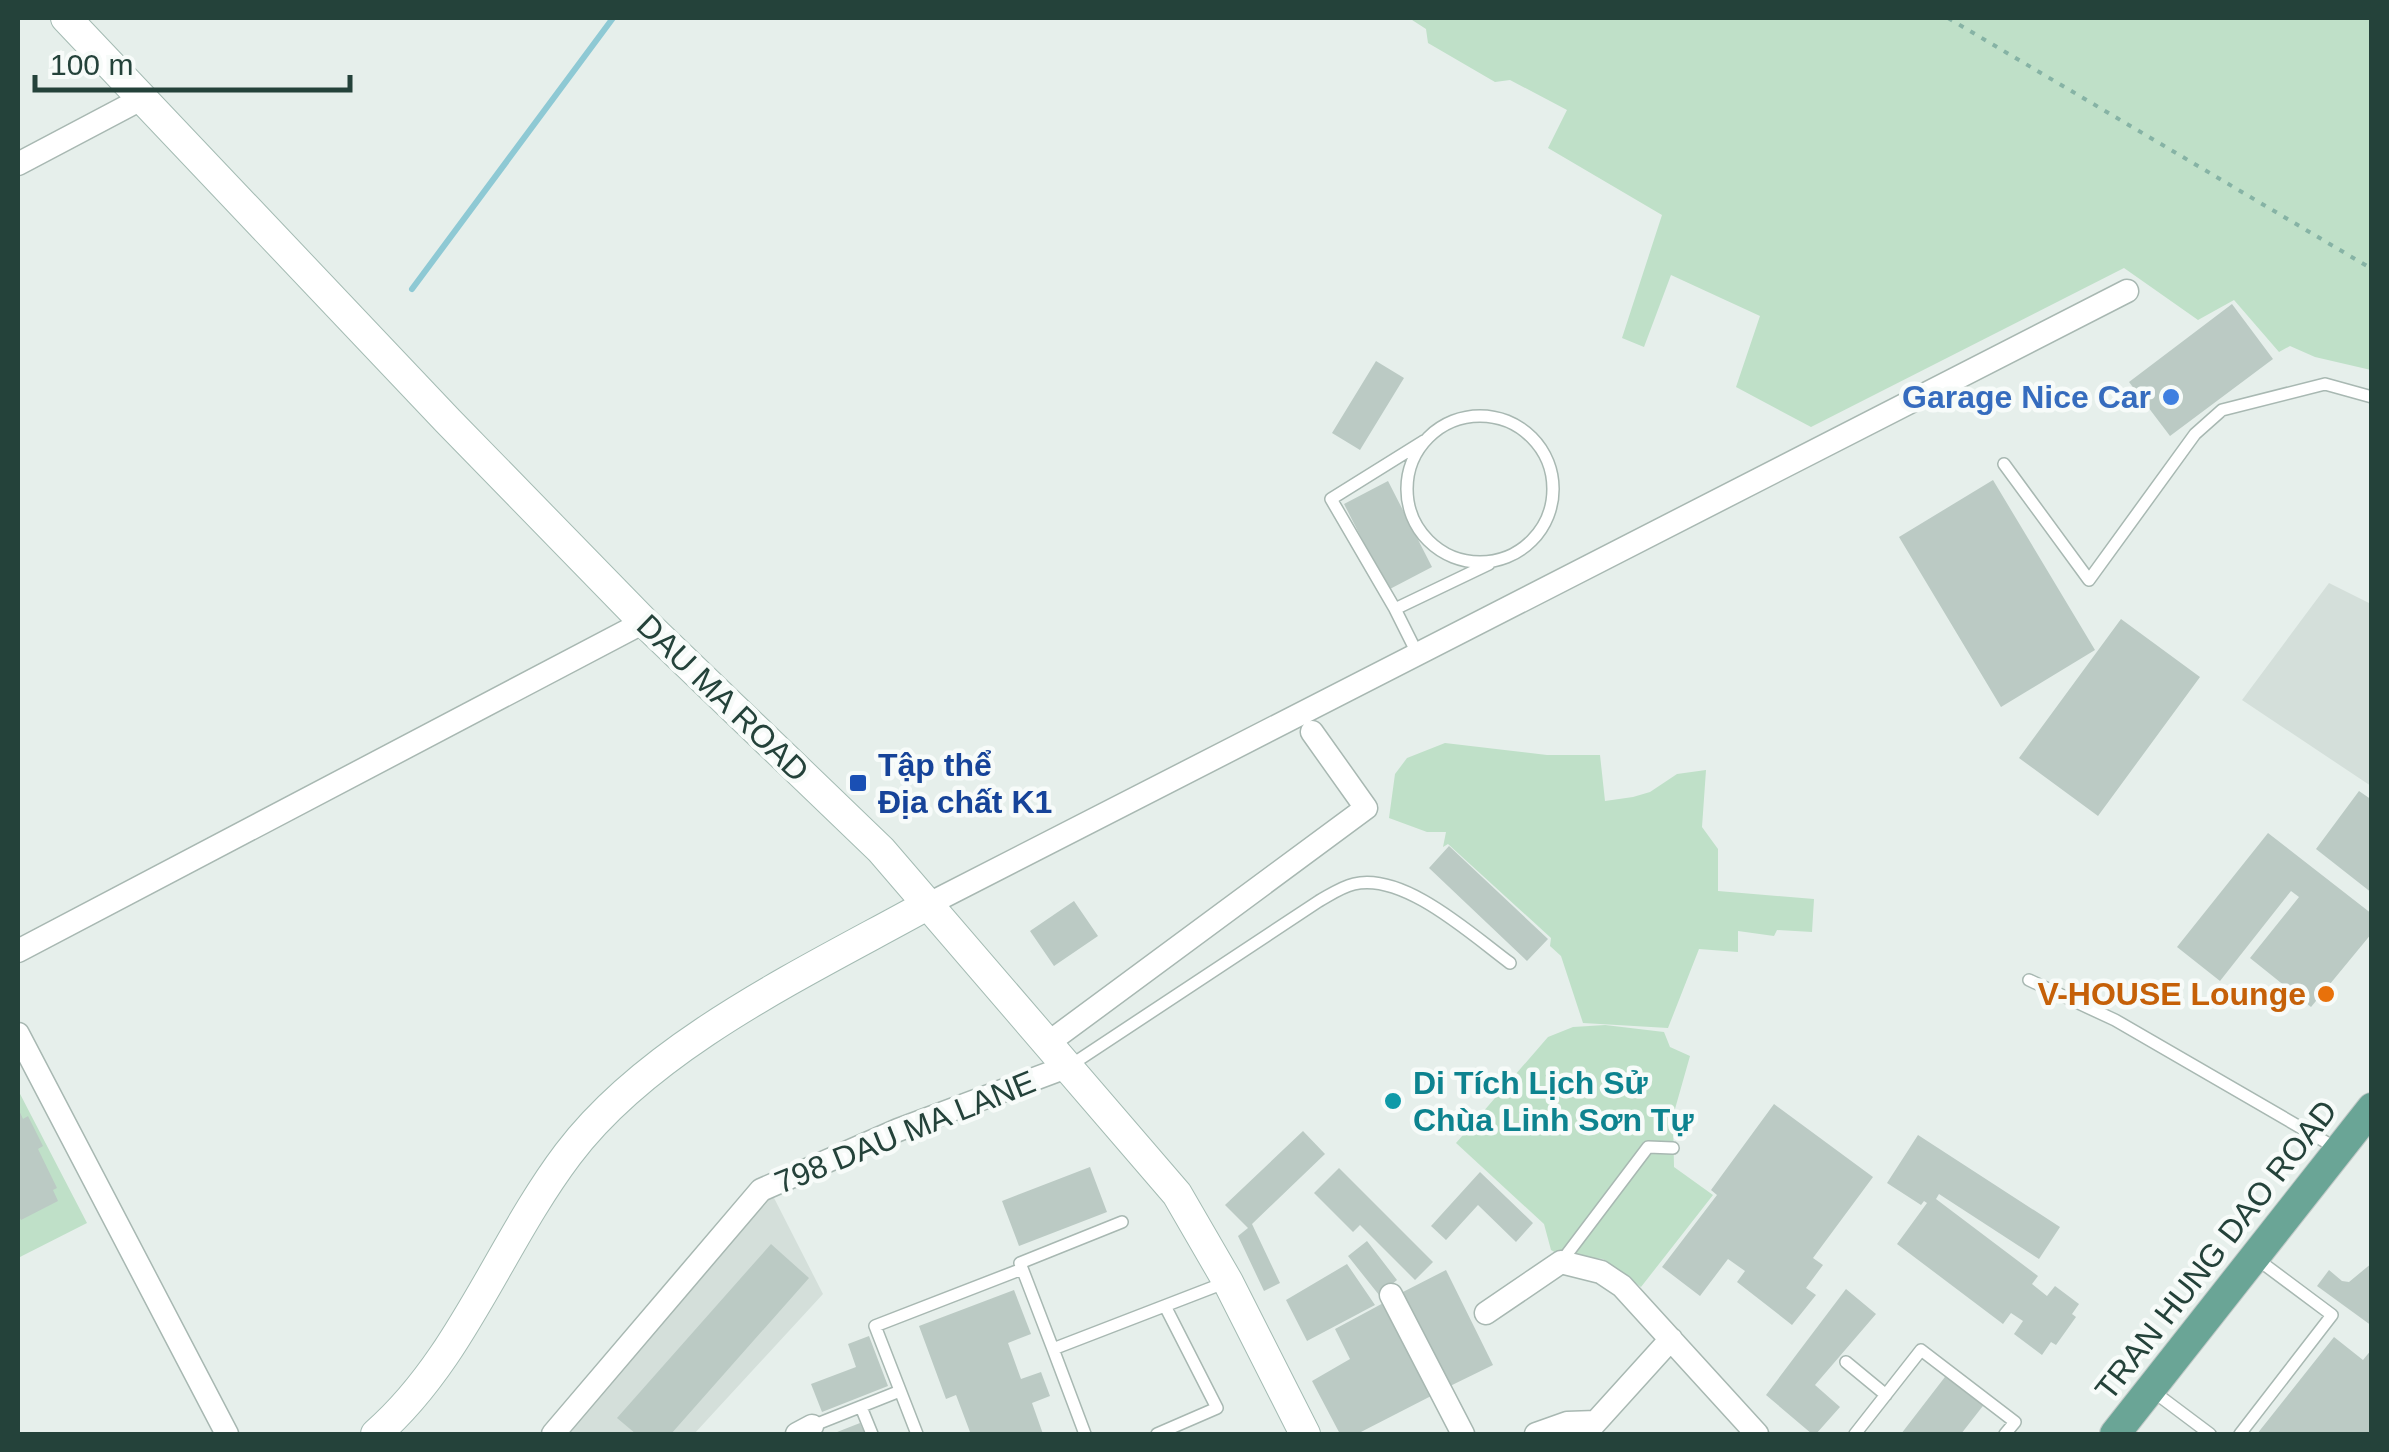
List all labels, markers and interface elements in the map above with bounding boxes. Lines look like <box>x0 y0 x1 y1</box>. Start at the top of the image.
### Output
scale bar <box>35 30 350 92</box>
text: 100 m <box>50 48 133 81</box>
place label: Garage Nice Car <box>1902 379 2151 415</box>
marker: Garage Nice Car <box>2160 386 2182 408</box>
street label: DAU MA ROAD <box>630 607 816 789</box>
place label: Tập thể Địa chất K1 <box>878 747 1052 820</box>
marker: Tập thể Địa chất K1 <box>847 772 869 794</box>
place label: V-HOUSE Lounge <box>2038 976 2306 1012</box>
marker: V-HOUSE Lounge <box>2315 983 2337 1005</box>
street label: 798 DAU MA LANE <box>770 1063 1040 1201</box>
place label: Di Tích Lịch Sử Chùa Linh Sơn Tự <box>1413 1065 1694 1138</box>
marker: Di Tích Lịch Sử Chùa Linh Sơn Tự <box>1382 1090 1404 1112</box>
street label: TRAN HUNG DAO ROAD <box>2088 1093 2344 1407</box>

